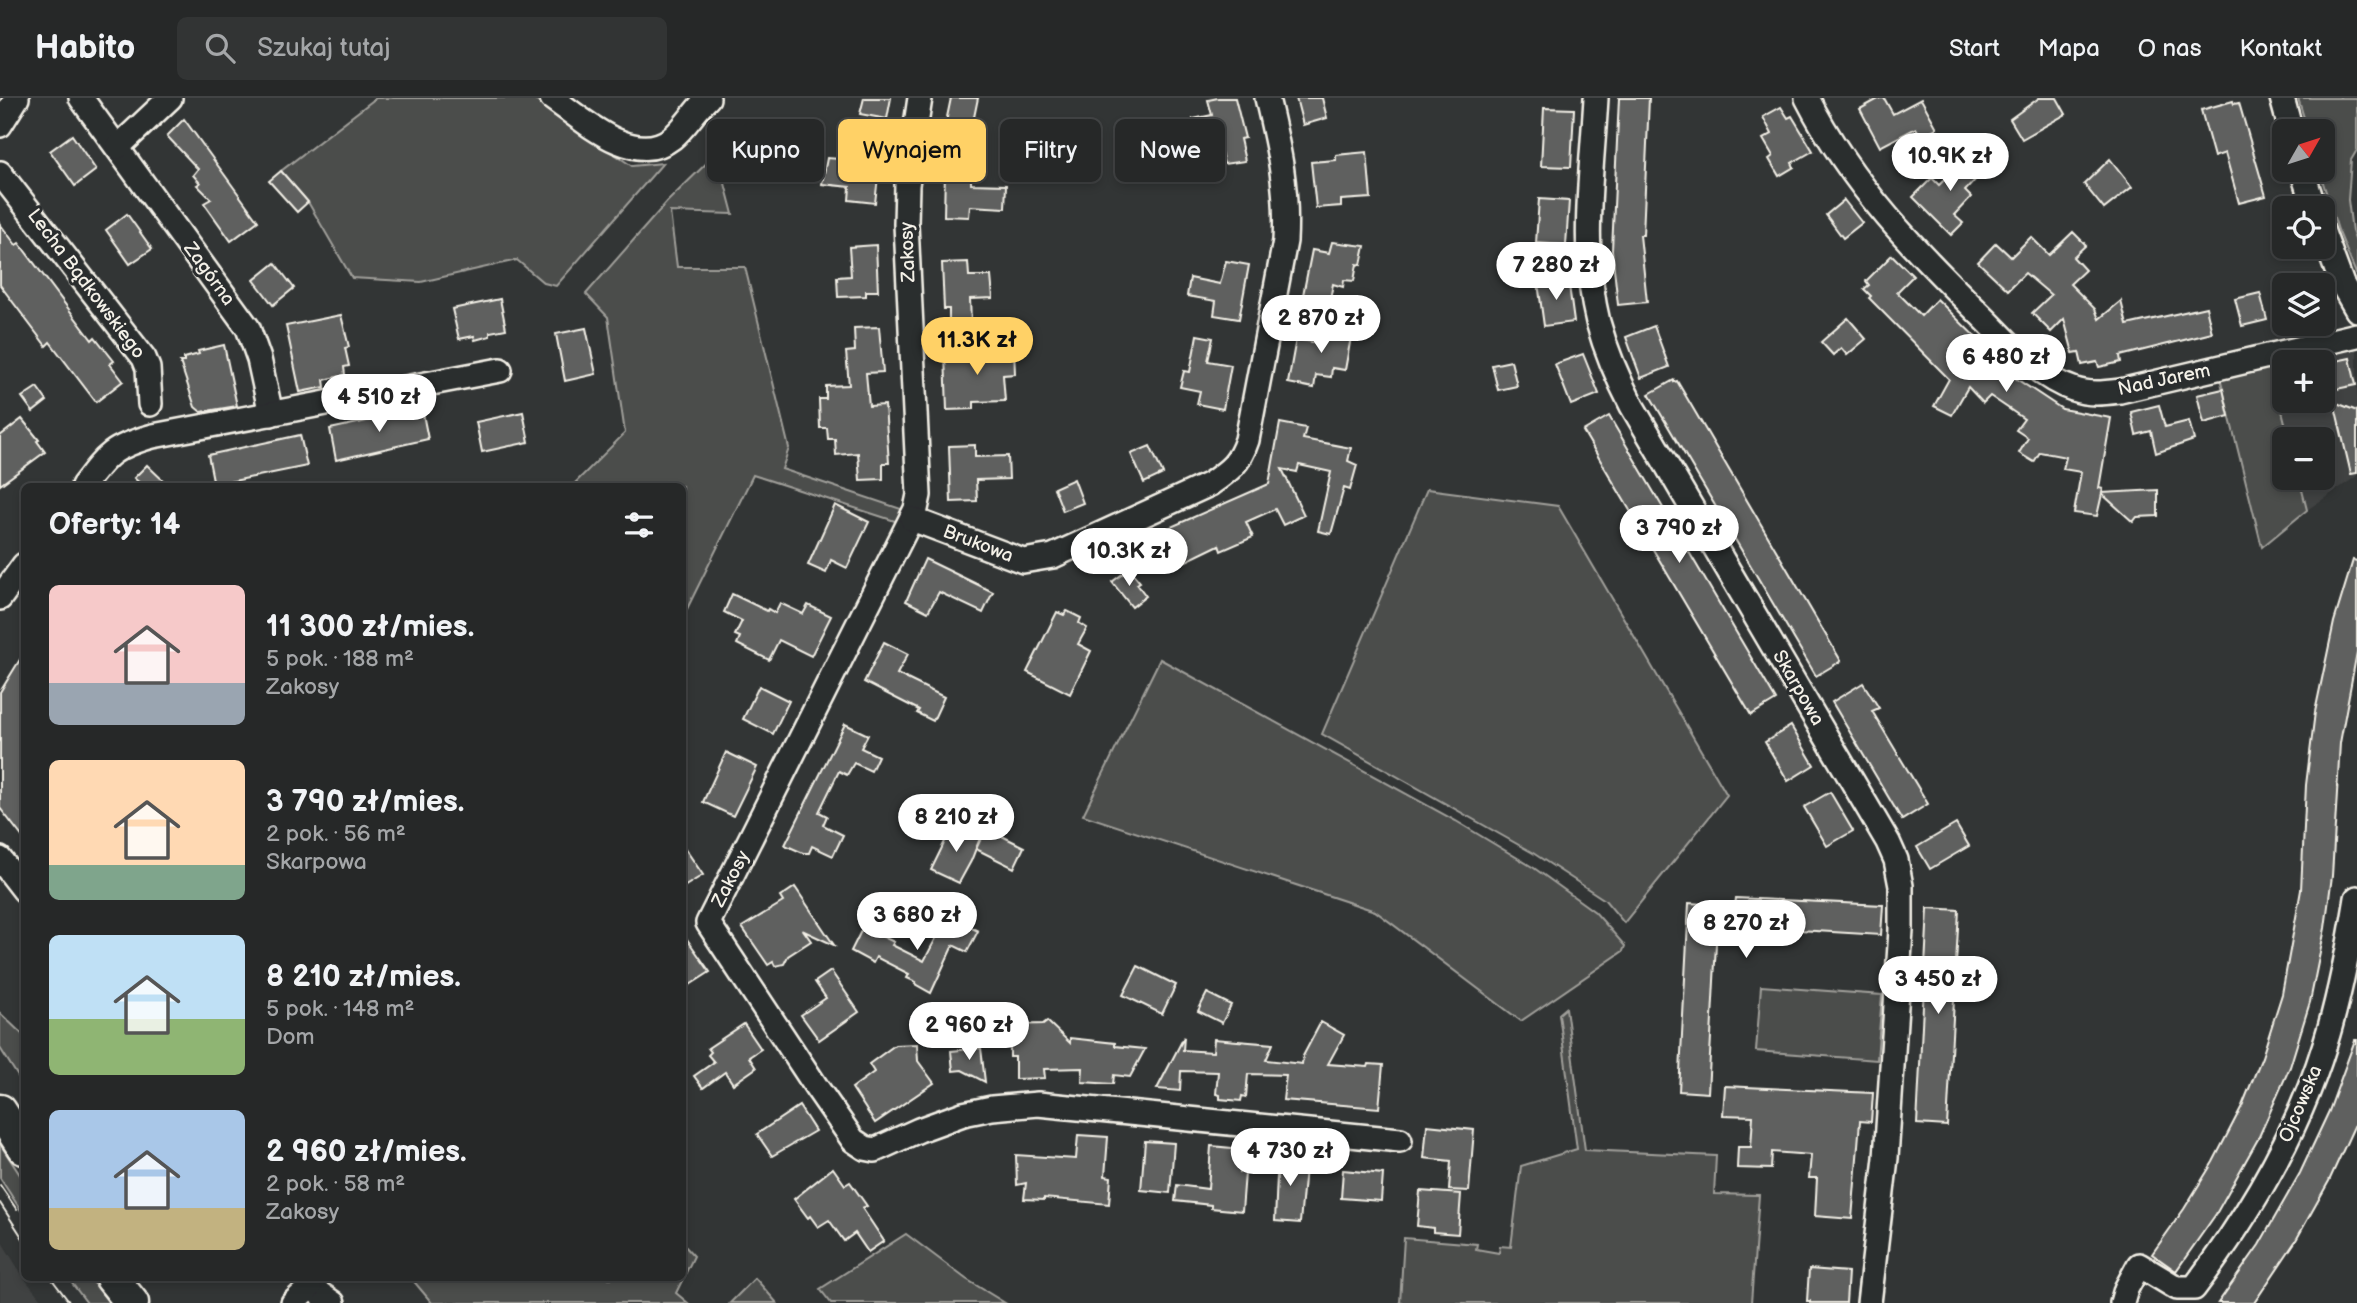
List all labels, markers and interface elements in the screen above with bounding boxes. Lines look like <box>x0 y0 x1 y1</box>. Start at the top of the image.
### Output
search box <box>177 17 667 80</box>
text: Habito <box>35 28 135 68</box>
icon: search <box>201 29 239 67</box>
text: Szukaj tutaj <box>257 33 391 64</box>
text: Start <box>1949 34 2000 63</box>
text: Mapa <box>2038 34 2100 63</box>
text: O nas <box>2138 34 2202 63</box>
text: Kontakt <box>2240 34 2322 63</box>
chip: Kupno <box>707 119 824 182</box>
chip: Wynajem <box>838 119 986 182</box>
chip: Filtry <box>1000 119 1101 182</box>
chip: Nowe <box>1115 119 1225 182</box>
north arrow <box>2272 119 2334 182</box>
map controls <box>2272 119 2335 490</box>
pin: 10.9K zł <box>1878 134 2022 193</box>
text: 10.9K zł <box>1908 142 1992 170</box>
button: locate <box>2272 196 2335 259</box>
street label: Lecha Bądkowskiego <box>22 205 150 363</box>
street label: Zakosy <box>895 221 921 284</box>
street label: Zagórna <box>178 237 240 310</box>
pin: 7 280 zł <box>1484 242 1628 302</box>
text: 7 280 zł <box>1512 251 1600 279</box>
button: layers <box>2272 273 2335 336</box>
pin: 2 870 zł <box>1249 296 1393 355</box>
text: 2 870 zł <box>1277 304 1365 332</box>
pin: 11.3K zł <box>905 317 1049 377</box>
text: 11.3K zł <box>937 326 1017 354</box>
pin: 6 480 zł <box>1934 334 2078 394</box>
text: 6 480 zł <box>1962 343 2050 371</box>
button: + <box>2272 350 2335 413</box>
street label: Nad Jarem <box>2116 359 2212 401</box>
pin: 4 510 zł <box>307 374 451 434</box>
text: 4 510 zł <box>337 383 421 411</box>
button: − <box>2272 427 2335 490</box>
pin: 3 790 zł <box>1607 505 1751 565</box>
icon: filters <box>620 506 658 544</box>
text: Oferty: 14 <box>49 507 180 543</box>
text: 3 790 zł <box>1636 514 1722 542</box>
street label: Brukowa <box>940 520 1016 568</box>
pin: 10.3K zł <box>1057 528 1201 588</box>
text: 10.3K zł <box>1087 537 1171 565</box>
text: 11 300 zł/mies. <box>266 609 474 645</box>
icon: home <box>105 613 189 697</box>
text: 5 pok. · 188 m² <box>266 645 414 673</box>
street label: Skarpowa <box>1767 646 1829 730</box>
text: Zakosy <box>266 673 339 701</box>
text: 3 790 zł/mies. <box>266 784 464 820</box>
icon: home <box>105 788 189 872</box>
pin: 8 210 zł <box>884 794 1028 854</box>
text: 8 210 zł <box>914 803 998 831</box>
text: 2 pok. · 56 m² <box>266 820 406 848</box>
street label: Zakosy <box>707 847 755 912</box>
text: Skarpowa <box>266 848 367 876</box>
pin: 3 680 zł <box>845 892 989 952</box>
pin: 8 270 zł <box>1674 900 1818 960</box>
text: 3 680 zł <box>873 901 961 929</box>
text: 8 270 zł <box>1703 909 1789 937</box>
pin: 3 450 zł <box>1866 956 2010 1016</box>
text: 8 210 zł/mies. <box>266 959 461 995</box>
icon: home <box>105 963 189 1047</box>
text: 3 450 zł <box>1894 965 1982 993</box>
text: 5 pok. · 148 m² <box>266 995 415 1023</box>
pin: 2 960 zł <box>897 1002 1041 1062</box>
text: 2 960 zł <box>925 1011 1013 1039</box>
text: Dom <box>266 1023 315 1051</box>
street label: Ojcowska <box>2274 1062 2328 1146</box>
pin: 4 730 zł <box>1218 1128 1362 1188</box>
text: 2 960 zł/mies. <box>266 1134 467 1170</box>
text: 4 730 zł <box>1247 1137 1333 1165</box>
icon: home <box>105 1138 189 1222</box>
text: 2 pok. · 58 m² <box>266 1170 405 1198</box>
text: Zakosy <box>266 1198 339 1226</box>

